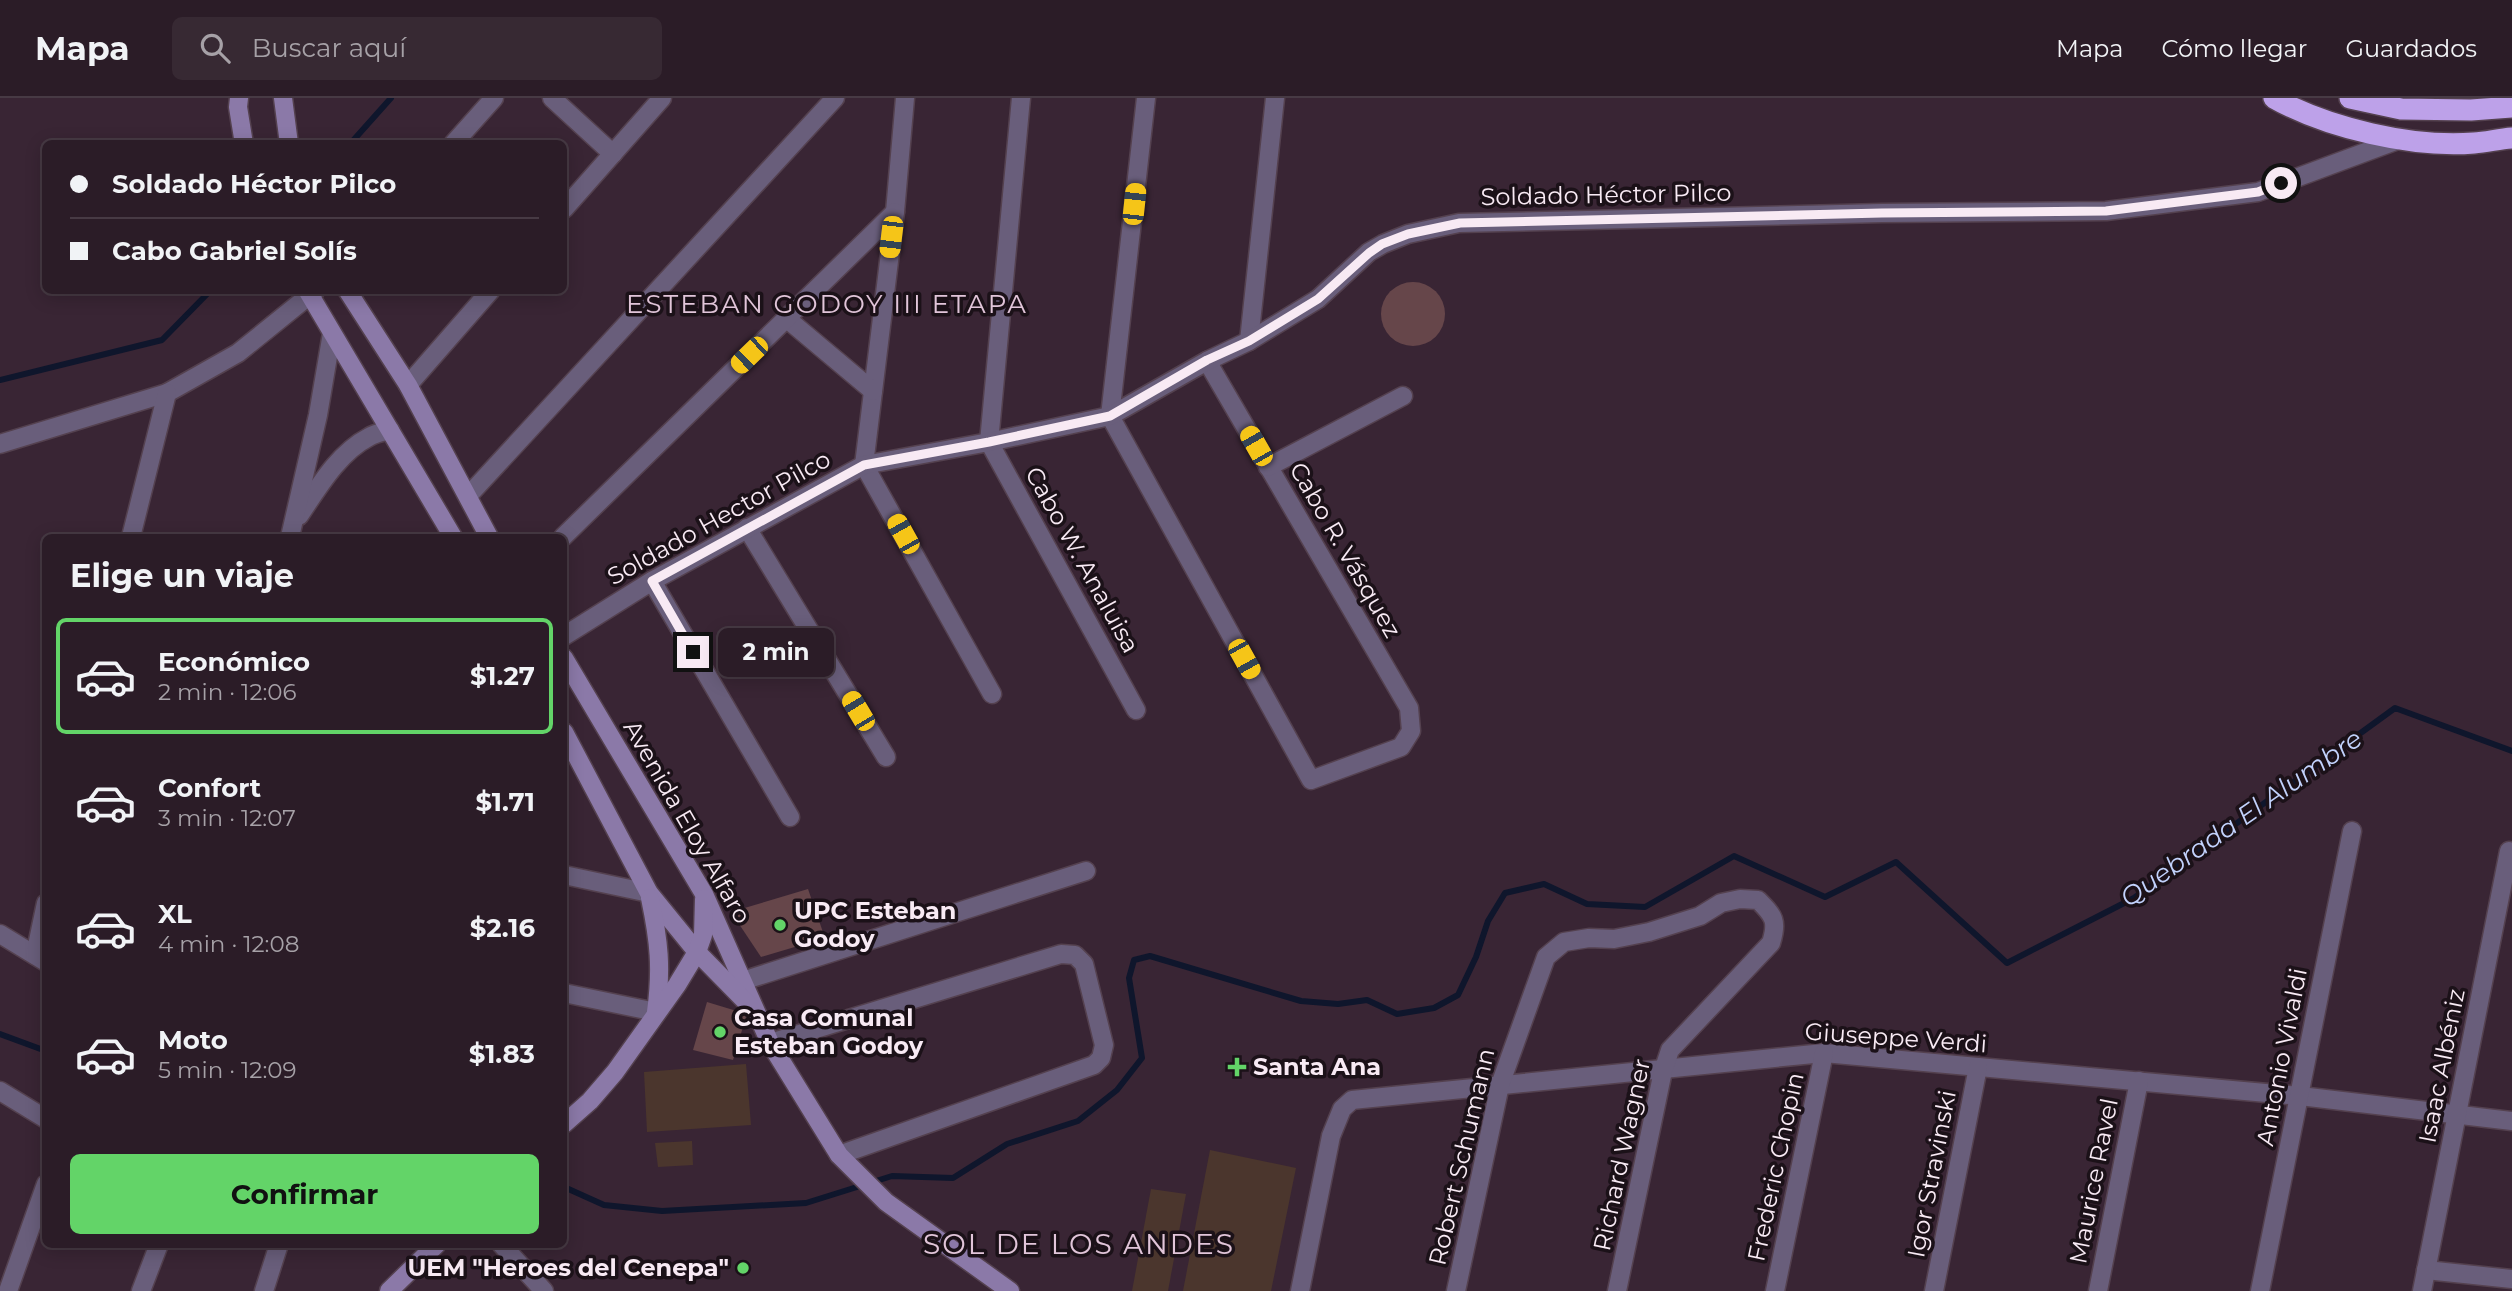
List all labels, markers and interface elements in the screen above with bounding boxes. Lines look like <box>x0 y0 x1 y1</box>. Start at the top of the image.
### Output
search box <box>172 17 662 80</box>
text: Mapa <box>35 28 130 68</box>
icon: search <box>196 29 234 67</box>
text: Buscar aquí <box>252 32 406 64</box>
text: Mapa <box>2056 34 2123 63</box>
text: Cómo llegar <box>2161 34 2307 63</box>
text: Guardados <box>2345 34 2477 63</box>
route start <box>2265 167 2297 199</box>
text: Soldado Héctor Pilco <box>112 168 396 200</box>
street label: Soldado Héctor Pilco <box>1480 178 1732 211</box>
car <box>1122 182 1147 226</box>
car <box>879 215 904 259</box>
text: Cabo Gabriel Solís <box>112 235 357 267</box>
district label: ESTEBAN GODOY III ETAPA <box>626 288 1028 320</box>
car <box>727 333 772 377</box>
car <box>1237 423 1276 469</box>
street label: Soldado Hector Pilco <box>602 444 835 591</box>
street label: Cabo R. Vásquez <box>1283 457 1407 643</box>
street label: Cabo W. Analuisa <box>1019 462 1146 658</box>
car <box>884 511 923 557</box>
text: Elige un viaje <box>70 556 294 595</box>
callout: 2 min <box>718 628 833 676</box>
route end <box>677 636 709 668</box>
car <box>1225 636 1264 682</box>
text: 2 min <box>742 638 810 666</box>
icon: car <box>74 645 137 708</box>
text: Económico <box>158 646 310 678</box>
text: $1.27 <box>470 660 535 692</box>
text: 2 min · 12:06 <box>158 678 297 706</box>
car <box>839 688 878 734</box>
street label: Avenida Eloy Alfaro <box>617 715 757 928</box>
water label: Quebrada El Alumbre <box>2114 722 2368 914</box>
icon: car <box>74 771 137 834</box>
text: Confort <box>158 772 261 804</box>
text: $1.71 <box>476 786 535 818</box>
text: 3 min · 12:07 <box>158 804 296 832</box>
place label: UPC Esteban Godoy <box>794 896 956 953</box>
icon: car <box>74 897 137 960</box>
text: XL <box>158 898 192 930</box>
text: $2.16 <box>470 912 535 944</box>
marker: UPC Esteban Godoy <box>772 917 788 933</box>
text: 4 min · 12:08 <box>158 930 299 958</box>
street label: Antonio Vivaldi <box>2250 966 2313 1148</box>
street label: Isaac Albéniz <box>2412 986 2471 1145</box>
place label: Casa Comunal Esteban Godoy <box>734 1003 924 1060</box>
street label: Giuseppe Verdi <box>1804 1017 1988 1058</box>
icon: car <box>74 1023 137 1086</box>
text: Moto <box>158 1024 228 1056</box>
marker: Casa Comunal Esteban Godoy <box>712 1024 728 1040</box>
text: $1.83 <box>469 1038 535 1070</box>
street label: Robert Schumann <box>1422 1046 1501 1268</box>
place label: Santa Ana <box>1253 1052 1381 1081</box>
text: 5 min · 12:09 <box>158 1056 297 1084</box>
street label: Richard Wagner <box>1587 1056 1656 1254</box>
marker: Santa Ana <box>1227 1057 1247 1077</box>
street label: Frederic Chopin <box>1741 1070 1810 1264</box>
street label: Igor Stravinski <box>1901 1088 1962 1260</box>
street label: Maurice Ravel <box>2063 1096 2124 1266</box>
button: Confirmar <box>70 1154 539 1234</box>
district label: SOL DE LOS ANDES <box>923 1227 1235 1261</box>
place label: UEM "Heroes del Cenepa" <box>407 1253 729 1282</box>
marker: UEM "Heroes del Cenepa" <box>735 1260 751 1276</box>

